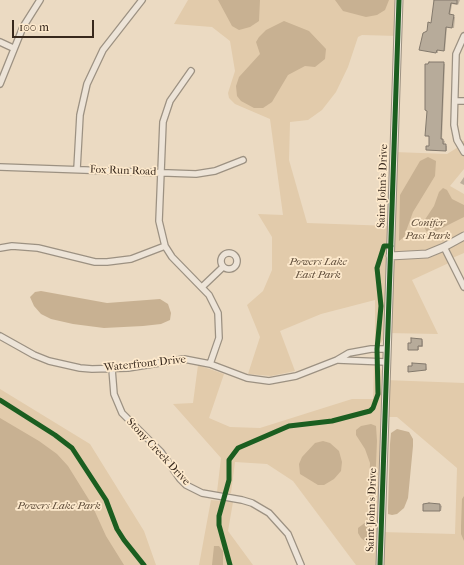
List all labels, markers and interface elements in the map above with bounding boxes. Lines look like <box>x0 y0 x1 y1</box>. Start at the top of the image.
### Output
scale bar <box>14 12 96 38</box>
text: 100 m <box>19 20 49 34</box>
street label: Saint John's Drive <box>375 144 391 228</box>
street label: Fox Run Road <box>90 163 156 179</box>
park label: Conifer Pass Park <box>405 216 451 242</box>
park label: Powers Lake East Park <box>289 255 347 281</box>
street label: Waterfront Drive <box>103 353 187 375</box>
street label: Stony Creek Drive <box>123 416 193 488</box>
street label: Saint John's Drive <box>364 468 380 552</box>
park label: Powers Lake Park <box>17 499 101 513</box>

